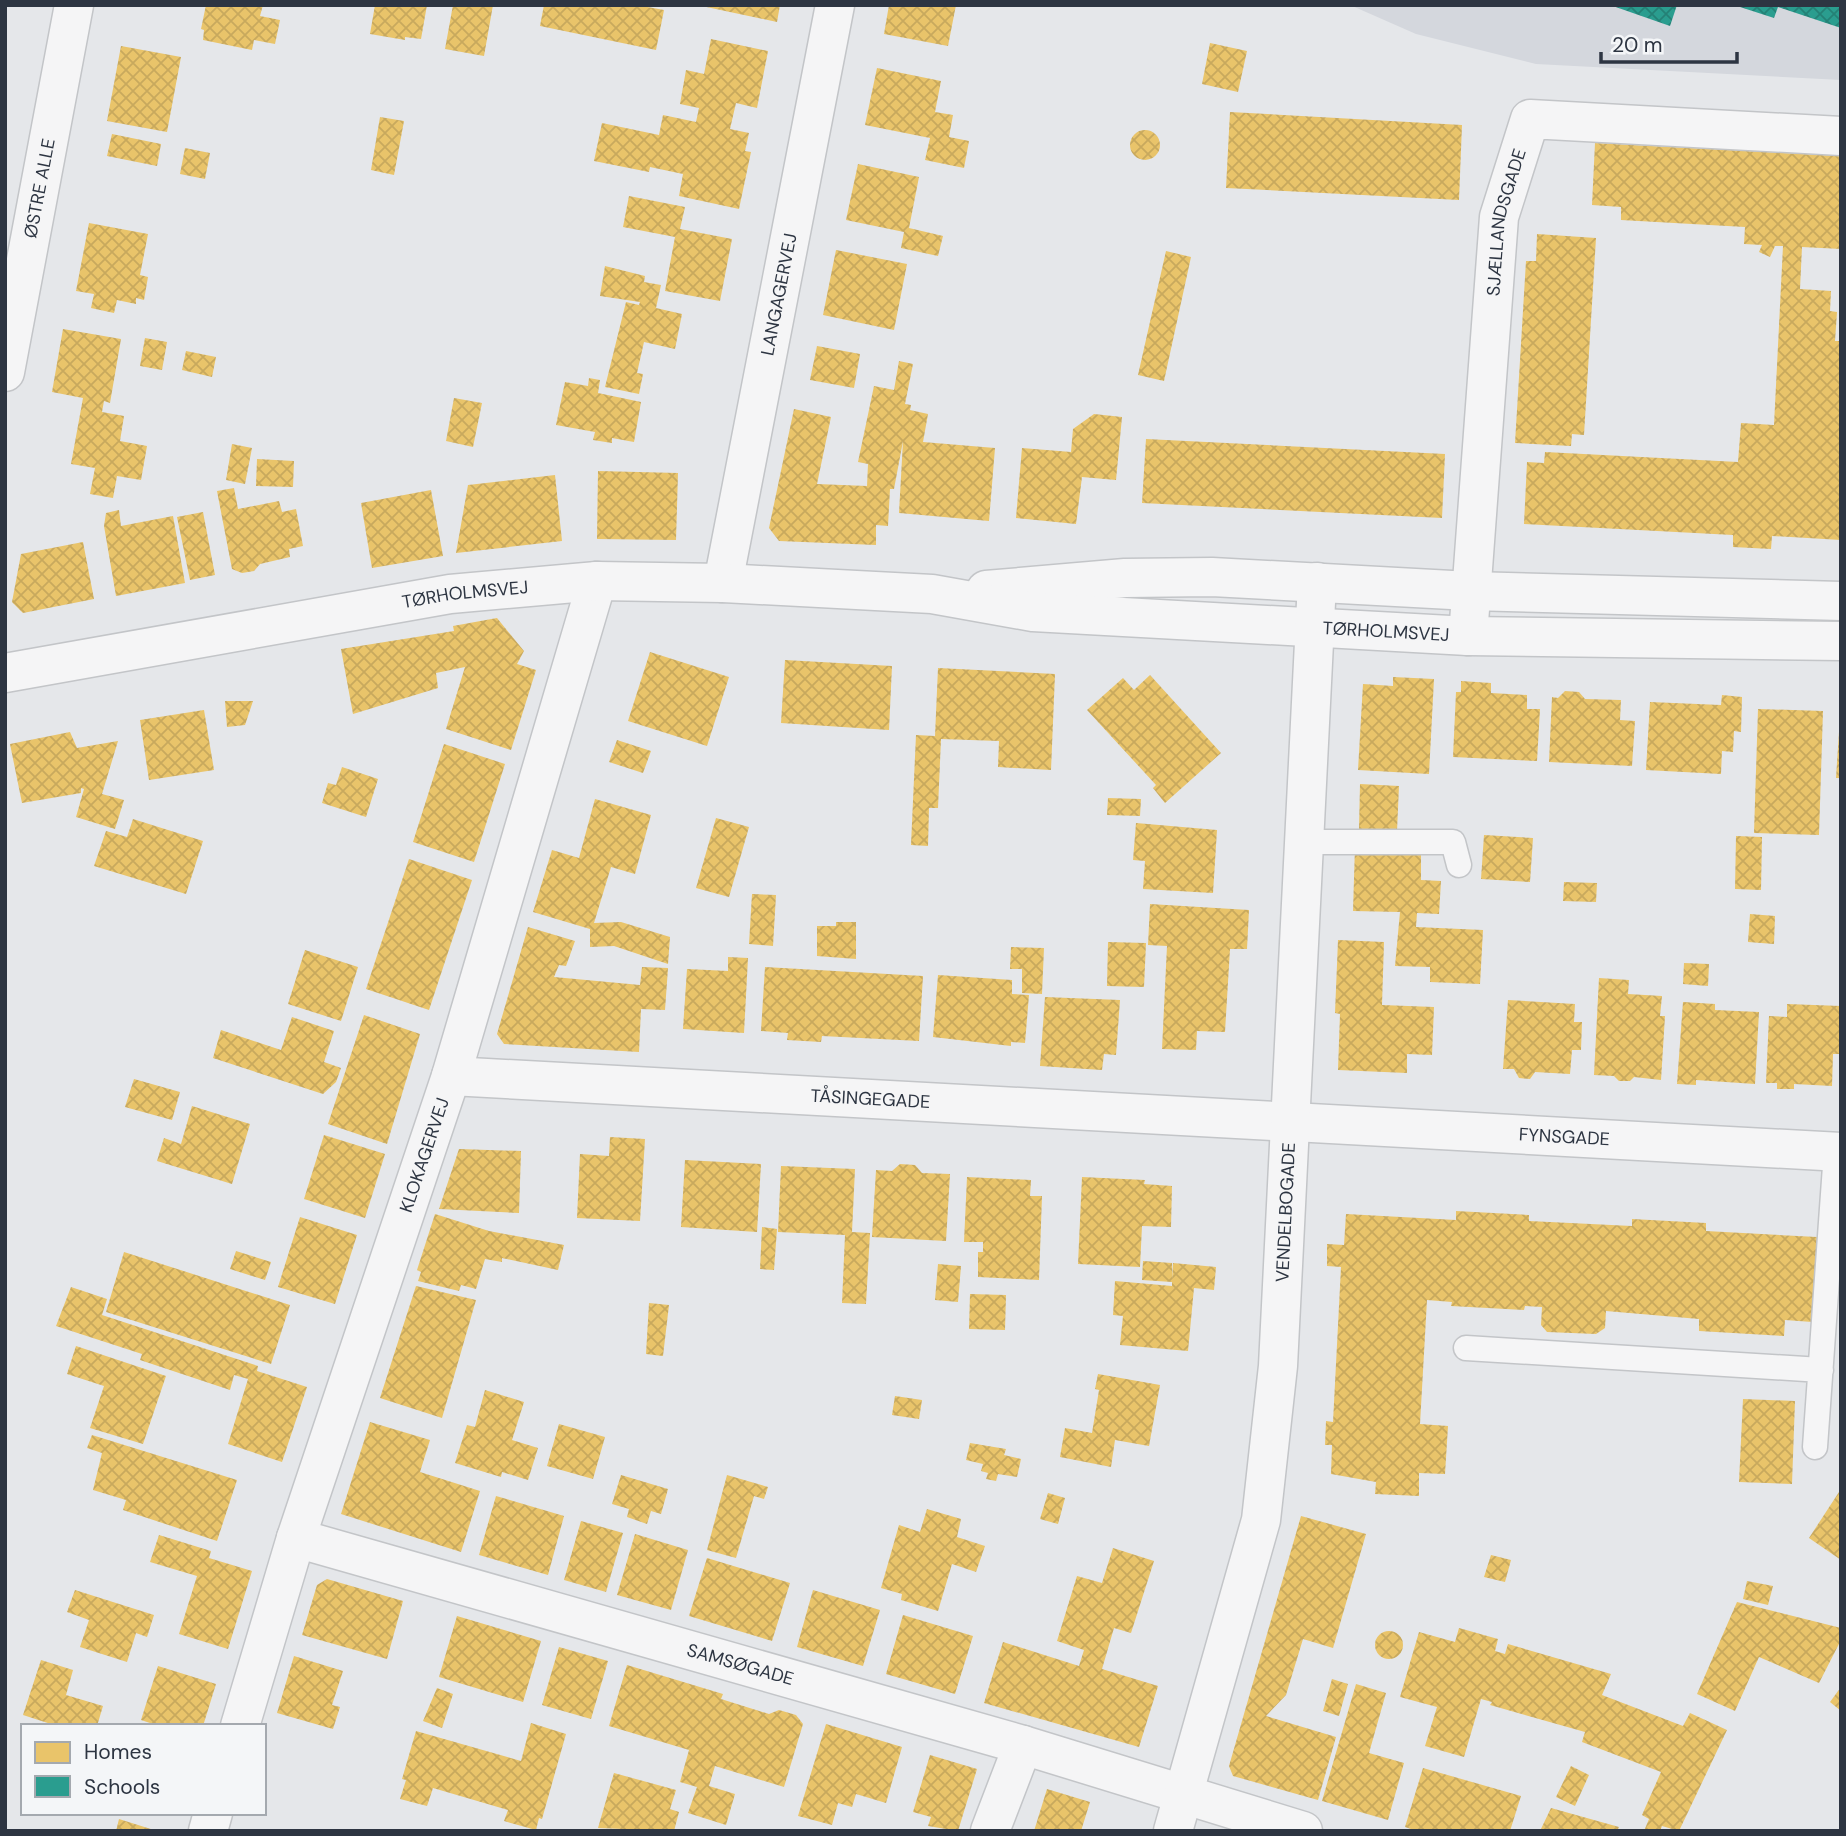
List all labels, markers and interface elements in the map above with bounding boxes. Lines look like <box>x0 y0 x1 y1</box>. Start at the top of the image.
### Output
scale bar <box>1601 21 1738 65</box>
text: 20 m <box>1612 31 1663 59</box>
street label: ØSTRE ALLE <box>18 136 61 240</box>
street label: SJÆLLANDSGADE <box>1481 146 1532 297</box>
street label: LANGAGERVEJ <box>755 231 803 358</box>
street label: TØRHOLMSVEJ <box>400 575 529 614</box>
street label: TØRHOLMSVEJ <box>1322 616 1450 647</box>
street label: TÅSINGEGADE <box>810 1084 931 1114</box>
street label: KLOKAGERVEJ <box>394 1095 455 1216</box>
street label: FYNSGADE <box>1518 1122 1611 1151</box>
street label: VENDELBOGADE <box>1270 1142 1301 1283</box>
street label: SAMSØGADE <box>684 1638 797 1691</box>
legend <box>21 1724 266 1815</box>
text: Homes <box>84 1738 152 1766</box>
text: Schools <box>84 1773 160 1801</box>

